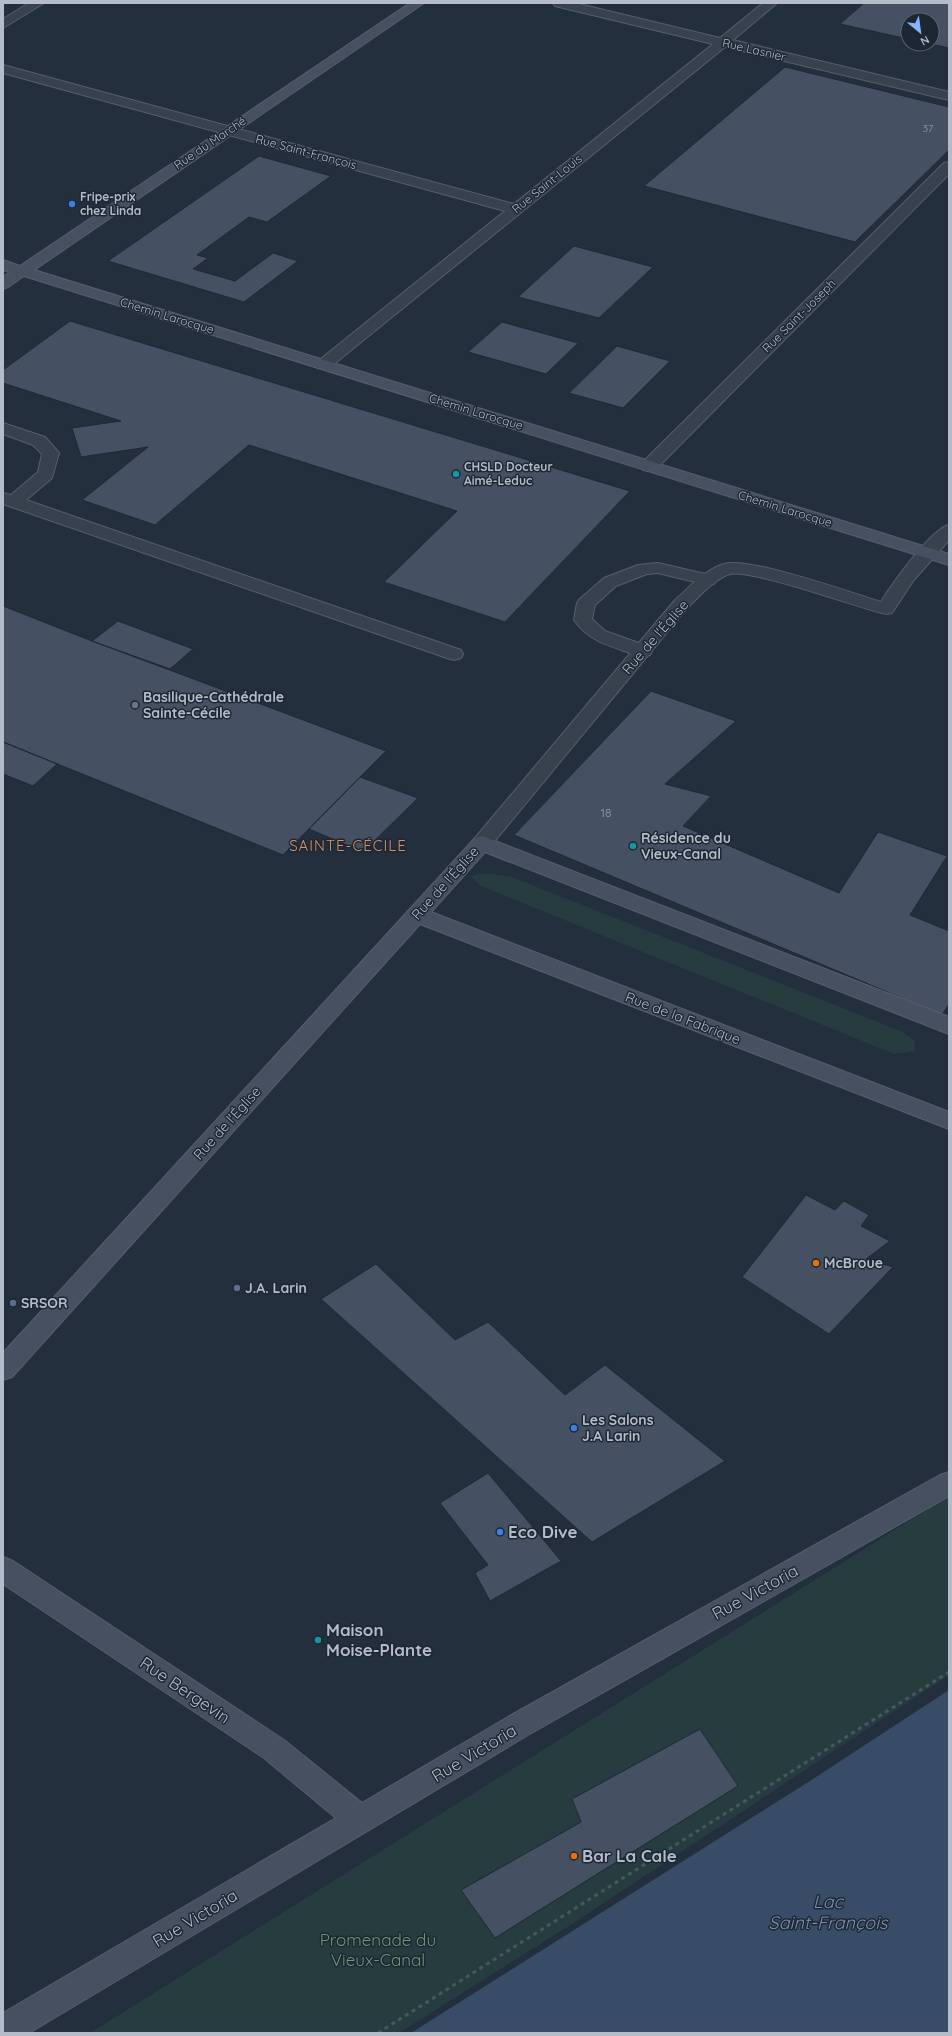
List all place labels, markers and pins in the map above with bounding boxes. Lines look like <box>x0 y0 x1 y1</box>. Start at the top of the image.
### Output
place label: Fripe-prix chez Linda <box>80 189 141 218</box>
marker: Fripe-prix chez Linda <box>67 199 77 209</box>
place label: CHSLD Docteur Aimé-Leduc <box>464 459 553 488</box>
marker: CHSLD Docteur Aimé-Leduc <box>451 469 461 479</box>
place label: Basilique-Cathédrale Sainte-Cécile <box>143 688 284 722</box>
marker: Basilique-Cathédrale Sainte-Cécile <box>130 700 140 710</box>
place label: Résidence du Vieux-Canal <box>641 829 731 863</box>
marker: Résidence du Vieux-Canal <box>628 841 638 851</box>
place label: McBroue <box>824 1254 883 1272</box>
marker: McBroue <box>811 1258 821 1268</box>
place label: J.A. Larin <box>245 1279 307 1297</box>
marker: J.A. Larin <box>232 1283 242 1293</box>
place label: SRSOR <box>21 1294 68 1312</box>
marker: SRSOR <box>8 1298 18 1308</box>
place label: Les Salons J.A Larin <box>582 1411 654 1445</box>
marker: Les Salons J.A Larin <box>569 1423 579 1433</box>
place label: Eco Dive <box>508 1521 578 1542</box>
marker: Eco Dive <box>495 1527 505 1537</box>
place label: Maison Moise-Plante <box>326 1619 432 1660</box>
marker: Maison Moise-Plante <box>313 1635 323 1645</box>
place label: Bar La Cale <box>582 1845 677 1866</box>
marker: Bar La Cale <box>569 1851 579 1861</box>

